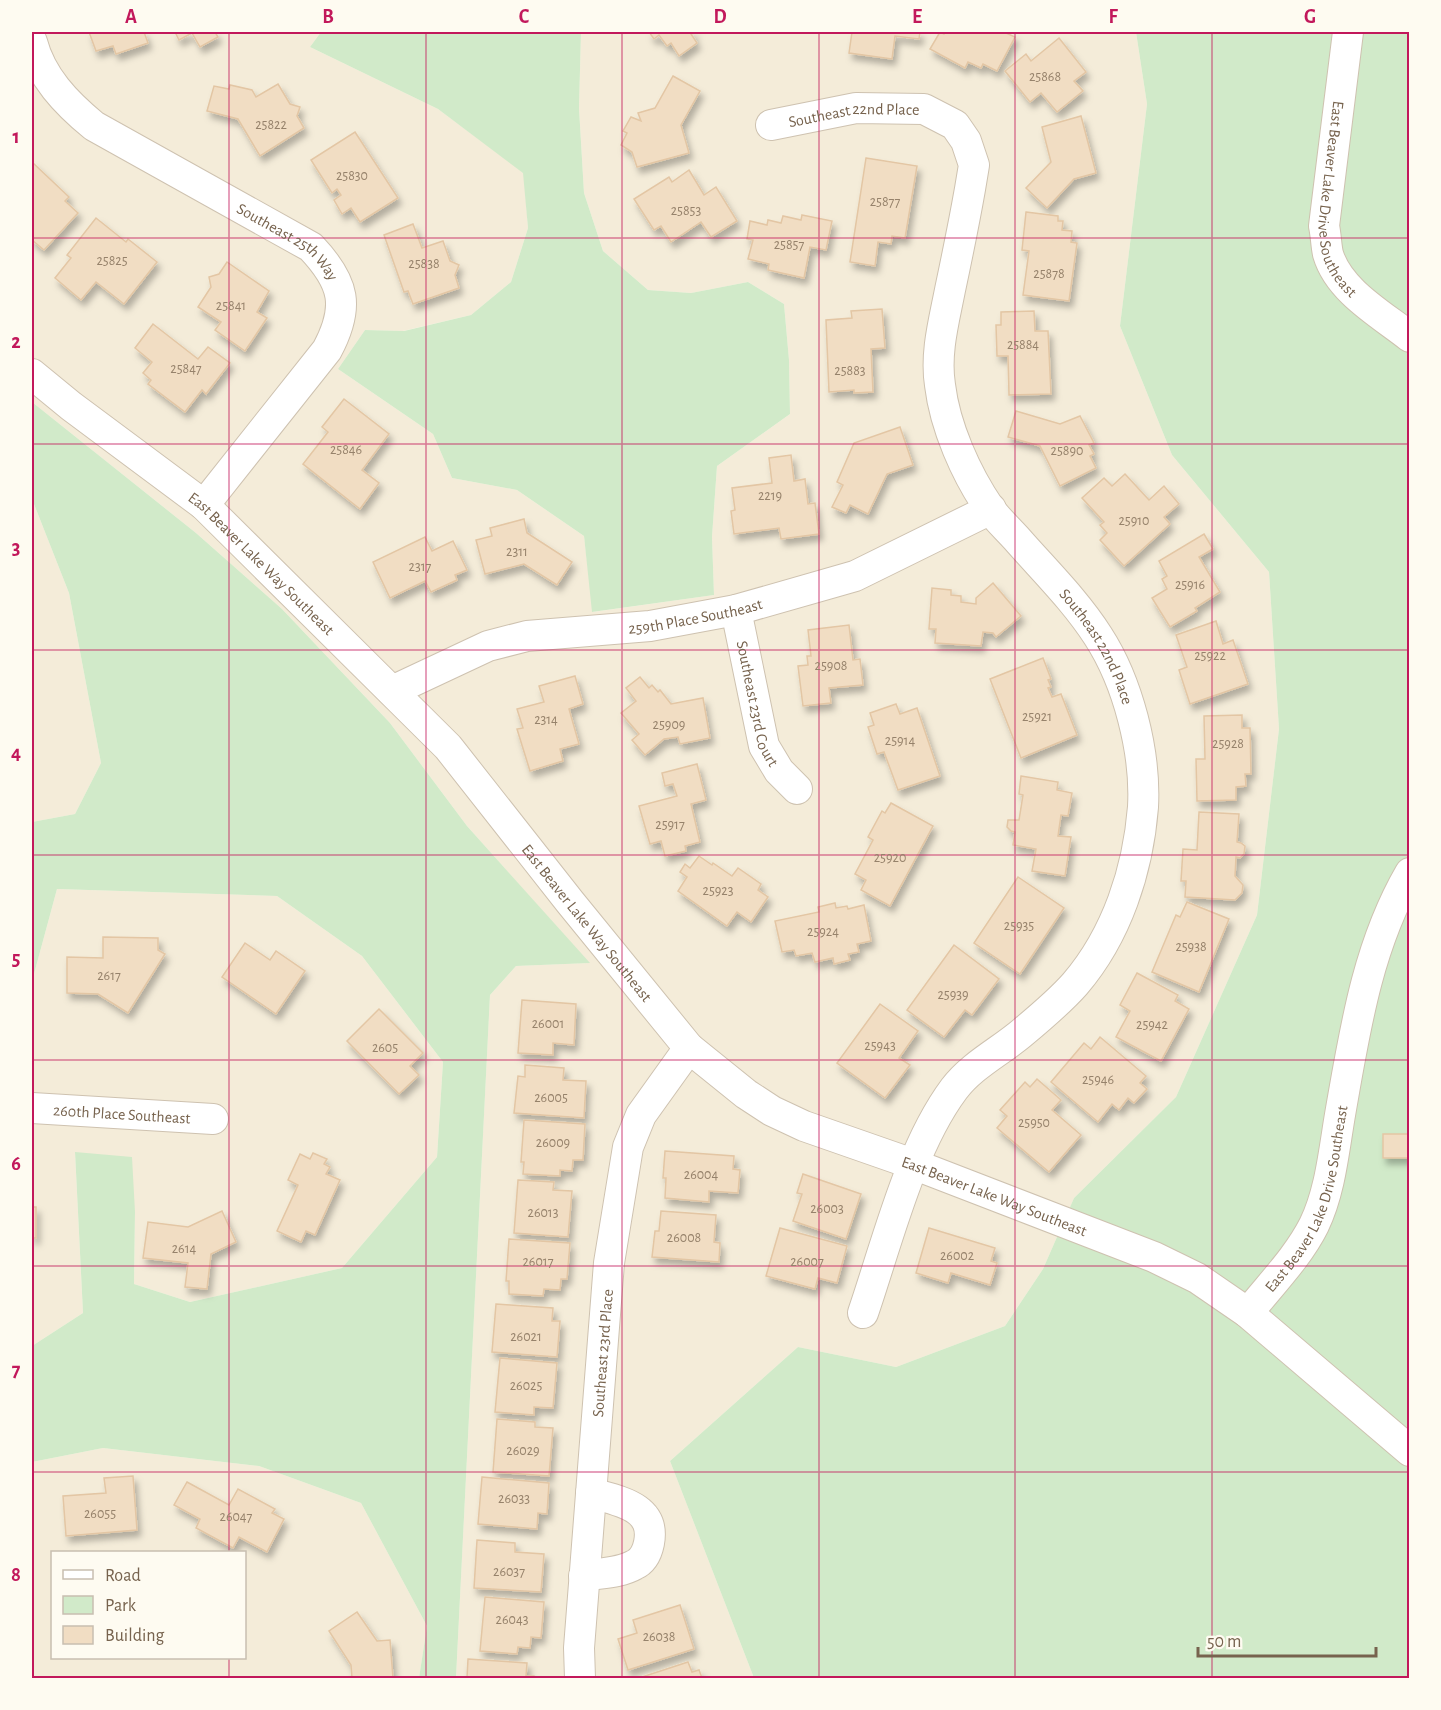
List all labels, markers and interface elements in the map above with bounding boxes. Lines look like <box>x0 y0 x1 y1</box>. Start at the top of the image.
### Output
text: A <box>125 7 137 27</box>
text: B <box>322 7 334 27</box>
text: C <box>519 7 530 27</box>
text: D <box>713 7 727 27</box>
text: E <box>912 7 922 27</box>
text: F <box>1108 7 1118 27</box>
text: G <box>1304 7 1316 27</box>
house number: 25868 <box>1029 70 1061 84</box>
street label: East Beaver Lake Drive Southeast <box>1315 100 1360 300</box>
street label: Southeast 22nd Place <box>787 101 919 130</box>
house number: 25822 <box>255 118 287 132</box>
text: 1 <box>12 127 20 147</box>
house number: 25830 <box>336 169 368 183</box>
house number: 25877 <box>870 195 900 209</box>
street label: Southeast 25th Way <box>234 200 341 284</box>
house number: 25853 <box>671 204 701 218</box>
house number: 25857 <box>774 238 804 252</box>
house number: 25825 <box>96 254 128 268</box>
house number: 25838 <box>408 257 440 271</box>
house number: 25878 <box>1033 267 1065 281</box>
house number: 25841 <box>216 299 246 313</box>
text: 2 <box>11 332 21 352</box>
house number: 25884 <box>1007 338 1039 352</box>
house number: 25847 <box>170 362 202 376</box>
house number: 25883 <box>834 364 866 378</box>
house number: 25846 <box>330 443 362 457</box>
house number: 25890 <box>1051 444 1083 458</box>
street label: East Beaver Lake Way Southeast <box>185 489 337 638</box>
house number: 2219 <box>758 489 782 503</box>
house number: 25910 <box>1118 514 1150 528</box>
text: 3 <box>12 538 20 558</box>
house number: 2311 <box>506 545 528 559</box>
house number: 2317 <box>409 560 432 574</box>
house number: 25916 <box>1175 578 1205 592</box>
street label: Southeast 22nd Place <box>1056 586 1135 707</box>
street label: 259th Place Southeast <box>628 596 764 637</box>
street label: Southeast 23rd Court <box>734 639 781 769</box>
house number: 25922 <box>1194 649 1226 663</box>
house number: 25908 <box>815 659 847 673</box>
house number: 25921 <box>1022 710 1052 724</box>
house number: 2314 <box>534 713 558 727</box>
house number: 25909 <box>653 718 685 732</box>
house number: 25914 <box>885 734 915 748</box>
house number: 25928 <box>1212 737 1244 751</box>
text: 4 <box>11 743 21 763</box>
house number: 25917 <box>655 818 685 832</box>
street label: East Beaver Lake Way Southeast <box>519 841 655 1005</box>
house number: 25920 <box>874 851 906 865</box>
house number: 25923 <box>703 884 734 898</box>
house number: 25935 <box>1004 919 1034 933</box>
house number: 25924 <box>807 925 839 939</box>
house number: 25938 <box>1175 940 1207 954</box>
text: 5 <box>12 949 20 969</box>
house number: 2617 <box>97 969 121 983</box>
house number: 25939 <box>937 988 969 1002</box>
house number: 26001 <box>532 1017 564 1031</box>
house number: 25942 <box>1136 1018 1168 1032</box>
house number: 25943 <box>864 1039 896 1053</box>
house number: 2605 <box>372 1041 398 1055</box>
house number: 25946 <box>1082 1073 1114 1087</box>
house number: 26005 <box>534 1091 568 1105</box>
street label: 260th Place Southeast <box>53 1102 191 1127</box>
street label: East Beaver Lake Drive Southeast <box>1262 1104 1350 1295</box>
house number: 25950 <box>1018 1116 1050 1130</box>
house number: 26009 <box>536 1136 570 1150</box>
text: 6 <box>11 1154 21 1174</box>
street label: East Beaver Lake Way Southeast <box>900 1154 1089 1239</box>
house number: 26004 <box>684 1168 718 1182</box>
house number: 26003 <box>810 1202 844 1216</box>
house number: 26013 <box>528 1206 559 1220</box>
house number: 26008 <box>667 1231 701 1245</box>
house number: 2614 <box>172 1242 197 1256</box>
house number: 26002 <box>940 1249 974 1263</box>
house number: 26017 <box>523 1255 554 1269</box>
house number: 26007 <box>790 1255 824 1269</box>
street label: Southeast 23rd Place <box>590 1288 616 1418</box>
house number: 26021 <box>510 1330 542 1344</box>
text: 7 <box>12 1360 21 1380</box>
house number: 26025 <box>510 1379 542 1393</box>
house number: 26029 <box>506 1444 540 1458</box>
house number: 26033 <box>498 1492 530 1506</box>
house number: 26055 <box>84 1507 116 1521</box>
house number: 26047 <box>220 1510 253 1524</box>
legend <box>51 1551 246 1659</box>
text: 8 <box>11 1565 21 1585</box>
house number: 26037 <box>493 1565 525 1579</box>
text: Road <box>105 1567 141 1585</box>
text: Park <box>105 1597 137 1615</box>
house number: 26043 <box>496 1613 529 1627</box>
scale bar <box>1198 1620 1376 1658</box>
text: Building <box>105 1627 165 1645</box>
house number: 26038 <box>643 1630 675 1644</box>
text: 50 m <box>1207 1633 1241 1651</box>

